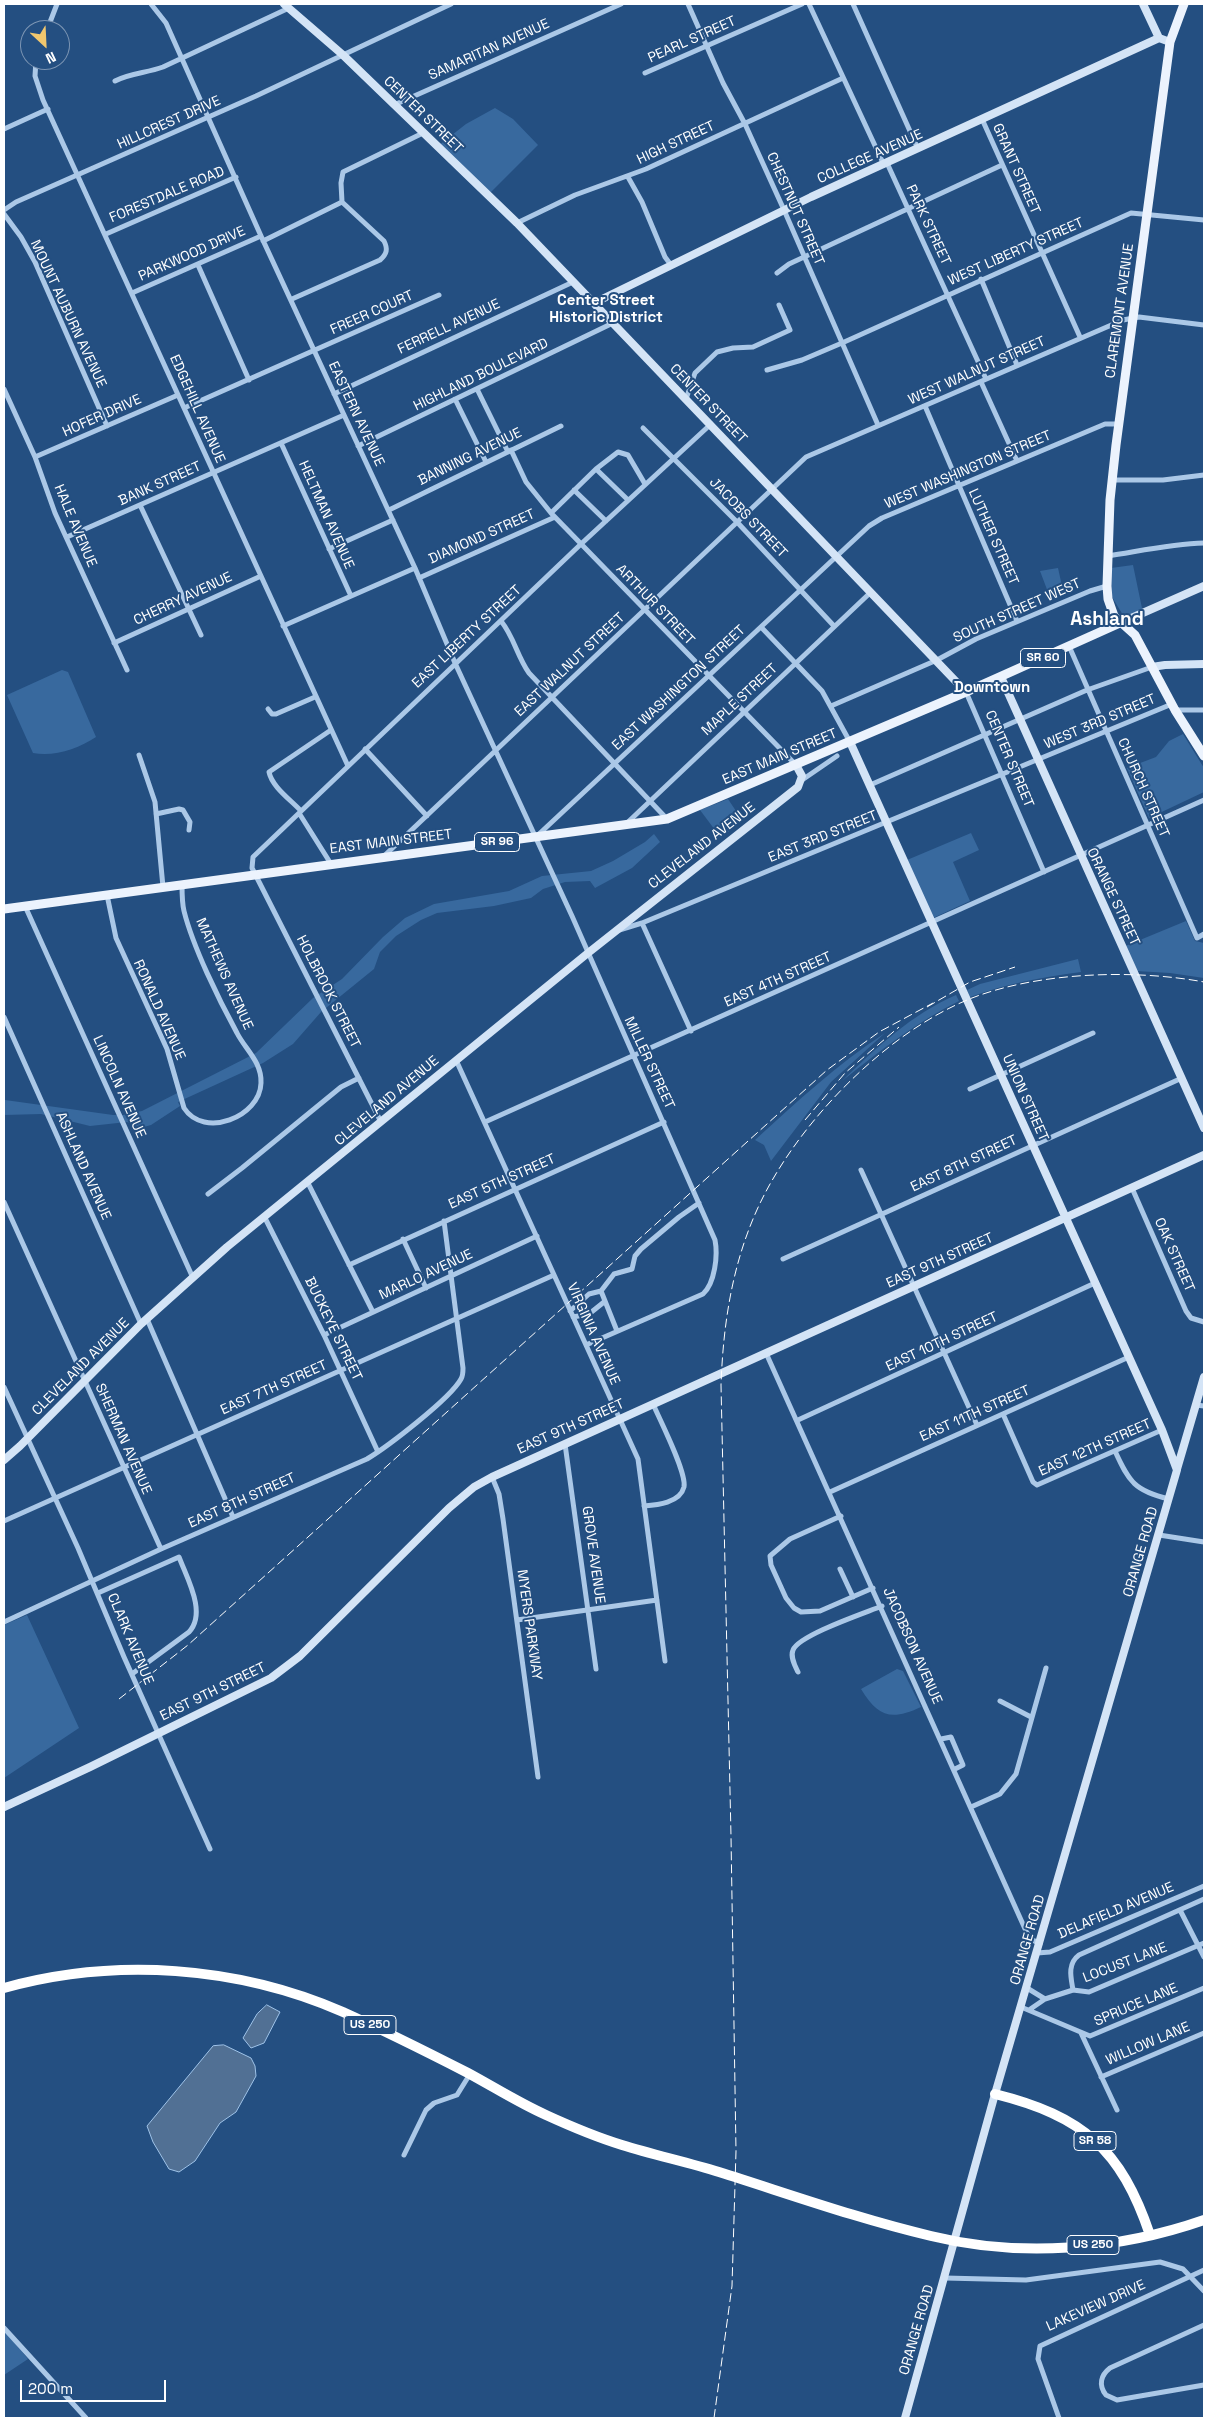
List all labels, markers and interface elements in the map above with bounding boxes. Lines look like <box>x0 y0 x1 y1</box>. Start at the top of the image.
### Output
street label: PEARL STREET <box>645 13 739 67</box>
street label: SAMARITAN AVENUE <box>426 16 552 84</box>
north arrow <box>20 20 70 70</box>
text: N <box>43 48 59 68</box>
street label: CENTER STREET <box>380 73 466 157</box>
street label: HILLCREST DRIVE <box>115 93 223 153</box>
street label: HIGH STREET <box>634 118 718 168</box>
street label: GRANT STREET <box>989 121 1043 217</box>
street label: COLLEGE AVENUE <box>815 126 925 188</box>
street label: CHESTNUT STREET <box>762 150 828 268</box>
street label: FORESTDALE ROAD <box>107 163 227 227</box>
street label: PARK STREET <box>902 182 954 268</box>
street label: WEST LIBERTY STREET <box>946 215 1086 289</box>
street label: PARKWOOD DRIVE <box>136 223 248 285</box>
street label: MOUNT AUBURN AVENUE <box>26 237 110 391</box>
street label: CLAREMONT AVENUE <box>1102 243 1138 379</box>
street label: FREER COURT <box>328 287 416 339</box>
district label: Center Street Historic District <box>549 292 663 327</box>
street label: FERRELL AVENUE <box>395 296 503 358</box>
street label: WEST WALNUT STREET <box>906 333 1048 409</box>
street label: HIGHLAND BOULEVARD <box>411 335 551 415</box>
street label: EDGEHILL AVENUE <box>166 352 228 466</box>
street label: EASTERN AVENUE <box>324 359 388 469</box>
street label: CENTER STREET <box>666 361 750 447</box>
street label: HOFER DRIVE <box>60 391 144 441</box>
street label: BANNING AVENUE <box>415 425 525 489</box>
street label: WEST WASHINGTON STREET <box>882 427 1054 513</box>
street label: BANK STREET <box>116 458 204 510</box>
street label: HELTMAN AVENUE <box>295 458 357 572</box>
street label: JACOBS STREET <box>705 474 791 562</box>
street label: HALE AVENUE <box>50 482 100 570</box>
street label: LUTHER STREET <box>964 486 1022 588</box>
street label: DIAMOND STREET <box>426 506 538 568</box>
street label: ARTHUR STREET <box>612 561 698 649</box>
street label: CHERRY AVENUE <box>131 569 235 629</box>
street label: SOUTH STREET WEST <box>951 575 1083 647</box>
street label: EAST LIBERTY STREET <box>409 582 525 692</box>
district label: Ashland <box>1070 609 1144 631</box>
street label: EAST WALNUT STREET <box>511 610 629 720</box>
street label: EAST WASHINGTON STREET <box>609 622 749 754</box>
road number: SR 60 <box>1020 648 1066 668</box>
street label: MAPLE STREET <box>699 661 781 739</box>
district label: Downtown <box>954 679 1030 697</box>
street label: WEST 3RD STREET <box>1042 691 1158 753</box>
street label: CENTER STREET <box>981 708 1037 810</box>
street label: EAST MAIN STREET <box>720 725 840 789</box>
street label: CHURCH STREET <box>1113 736 1173 840</box>
street label: CLEVELAND AVENUE <box>645 799 759 893</box>
street label: EAST 3RD STREET <box>766 807 880 867</box>
street label: EAST MAIN STREET <box>329 826 453 858</box>
road number: SR 96 <box>474 832 520 852</box>
street label: ORANGE STREET <box>1083 845 1143 949</box>
street label: MATHEWS AVENUE <box>192 915 256 1033</box>
street label: HOLBROOK STREET <box>292 933 364 1051</box>
street label: EAST 4TH STREET <box>722 949 834 1011</box>
street label: RONALD AVENUE <box>129 957 189 1063</box>
street label: MILLER STREET <box>620 1014 678 1112</box>
street label: LINCOLN AVENUE <box>89 1033 149 1141</box>
street label: UNION STREET <box>998 1052 1052 1144</box>
street label: CLEVELAND AVENUE <box>331 1053 443 1149</box>
street label: ASHLAND AVENUE <box>52 1109 114 1223</box>
street label: EAST 8TH STREET <box>908 1132 1020 1196</box>
street label: EAST 5TH STREET <box>446 1151 558 1213</box>
street label: OAK STREET <box>1150 1215 1198 1295</box>
street label: EAST 9TH STREET <box>884 1230 996 1292</box>
street label: MARLO AVENUE <box>377 1246 475 1304</box>
street label: BUCKEYE STREET <box>301 1274 365 1384</box>
street label: VIRGINIA AVENUE <box>563 1280 623 1388</box>
street label: EAST 10TH STREET <box>883 1309 1001 1375</box>
street label: CLEVELAND AVENUE <box>29 1315 133 1419</box>
street label: EAST 7TH STREET <box>218 1357 330 1419</box>
street label: SHERMAN AVENUE <box>91 1381 155 1497</box>
street label: EAST 11TH STREET <box>917 1382 1033 1446</box>
street label: EAST 9TH STREET <box>515 1396 627 1458</box>
street label: EAST 12TH STREET <box>1036 1416 1154 1480</box>
street label: EAST 8TH STREET <box>186 1470 298 1532</box>
street label: GROVE AVENUE <box>578 1505 608 1605</box>
street label: ORANGE ROAD <box>1120 1505 1162 1599</box>
street label: MYERS PARKWAY <box>513 1569 545 1681</box>
street label: JACOBSON AVENUE <box>879 1585 945 1707</box>
street label: CLARK AVENUE <box>103 1591 157 1687</box>
street label: EAST 9TH STREET <box>157 1659 269 1725</box>
street label: DELAFIELD AVENUE <box>1056 1879 1176 1943</box>
street label: ORANGE ROAD <box>1007 1893 1049 1987</box>
street label: LOCUST LANE <box>1081 1939 1169 1987</box>
street label: SPRUCE LANE <box>1092 1980 1180 2030</box>
road number: US 250 <box>344 2016 396 2034</box>
street label: WILLOW LANE <box>1104 2019 1192 2069</box>
road number: SR 58 <box>1074 2132 1116 2150</box>
road number: US 250 <box>1067 2236 1119 2254</box>
street label: LAKEVIEW DRIVE <box>1044 2277 1148 2335</box>
street label: ORANGE ROAD <box>896 2283 938 2377</box>
scale bar <box>22 2370 169 2402</box>
text: 200 m <box>28 2379 73 2398</box>

